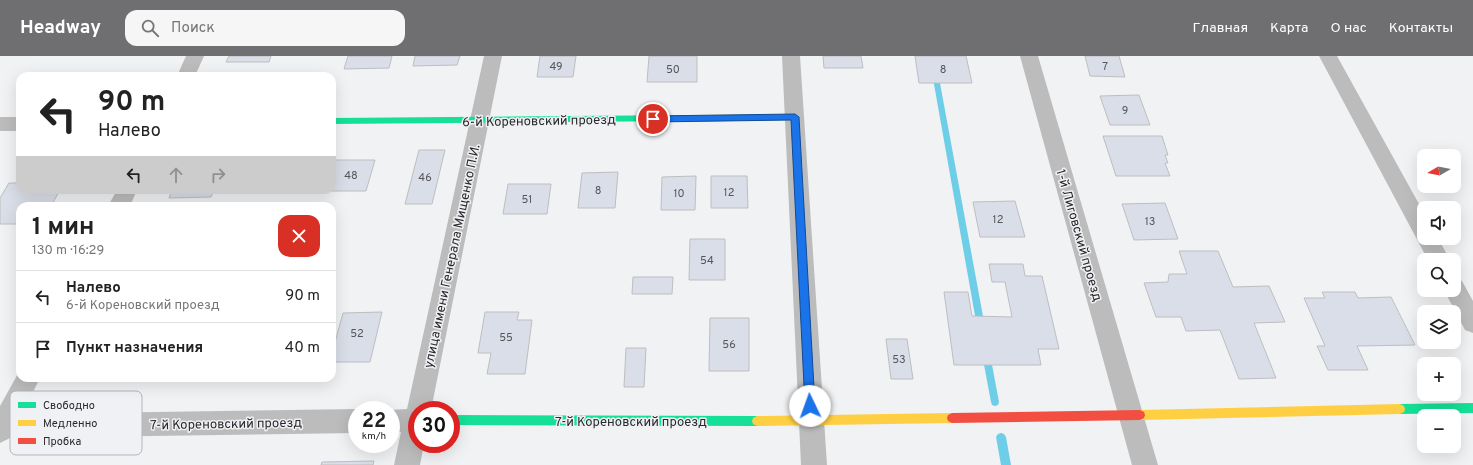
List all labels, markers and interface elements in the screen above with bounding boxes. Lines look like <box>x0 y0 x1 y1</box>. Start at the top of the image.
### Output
search box <box>125 10 405 46</box>
text: Headway <box>20 16 101 40</box>
icon: search <box>139 17 161 39</box>
text: Поиск <box>171 19 215 38</box>
text: Главная <box>1193 20 1248 37</box>
text: Карта <box>1270 20 1308 37</box>
text: О нас <box>1330 20 1367 37</box>
text: Контакты <box>1389 20 1453 37</box>
house number: 49 <box>549 60 563 74</box>
house number: 7 <box>1102 60 1108 74</box>
house number: 50 <box>666 63 680 77</box>
house number: 8 <box>940 63 946 77</box>
text: 90 m <box>98 85 165 121</box>
icon: left <box>32 88 84 140</box>
pin <box>636 102 670 136</box>
house number: 9 <box>1122 104 1128 118</box>
icon: arrive <box>642 108 664 130</box>
street label: 6-й Кореновский проезд <box>462 113 616 131</box>
text: Налево <box>98 120 161 143</box>
street label: улица имени Генерала Мищенко П.И. <box>421 143 485 370</box>
north arrow <box>1417 149 1461 193</box>
map controls <box>1417 149 1461 453</box>
icon: left <box>123 164 145 186</box>
icon: ahead <box>165 164 187 186</box>
icon: right <box>207 164 229 186</box>
street label: 1-й Лиговский проезд <box>1052 168 1105 304</box>
house number: 48 <box>344 169 358 183</box>
house number: 46 <box>418 171 432 185</box>
house number: 8 <box>595 184 601 198</box>
house number: 12 <box>724 186 734 200</box>
house number: 10 <box>673 187 685 201</box>
house number: 51 <box>522 193 532 207</box>
button: sound <box>1417 201 1461 245</box>
text: 1 мин <box>32 213 94 243</box>
house number: 12 <box>993 213 1003 227</box>
button: close <box>278 215 320 257</box>
house number: 13 <box>1145 215 1155 229</box>
text: 130 m · 16:29 <box>32 243 104 259</box>
button: search <box>1417 253 1461 297</box>
house number: 54 <box>700 254 714 268</box>
text: Налево <box>66 279 121 298</box>
icon: left <box>32 286 54 308</box>
text: 90 m <box>285 287 320 306</box>
text: 6-й Кореновский проезд <box>66 298 220 314</box>
button: layers <box>1417 305 1461 349</box>
house number: 52 <box>350 327 364 341</box>
house number: 55 <box>499 331 513 345</box>
icon: arrive <box>32 338 54 360</box>
house number: 56 <box>722 338 736 352</box>
text: Пункт назначения <box>66 339 203 358</box>
text: 40 m <box>285 339 320 358</box>
house number: 53 <box>892 353 906 367</box>
button: + <box>1417 357 1461 401</box>
position arrow <box>789 385 831 427</box>
legend <box>10 391 142 455</box>
text: Свободно <box>43 399 95 413</box>
speed limit sign: 30 <box>408 401 460 453</box>
text: 22 <box>362 409 386 435</box>
button: − <box>1417 409 1461 453</box>
street label: 7-й Кореновский проезд <box>555 415 707 431</box>
street label: 7-й Кореновский проезд <box>150 416 303 434</box>
text: Медленно <box>43 417 97 431</box>
text: km/h <box>362 430 386 443</box>
text: Пробка <box>43 435 82 449</box>

